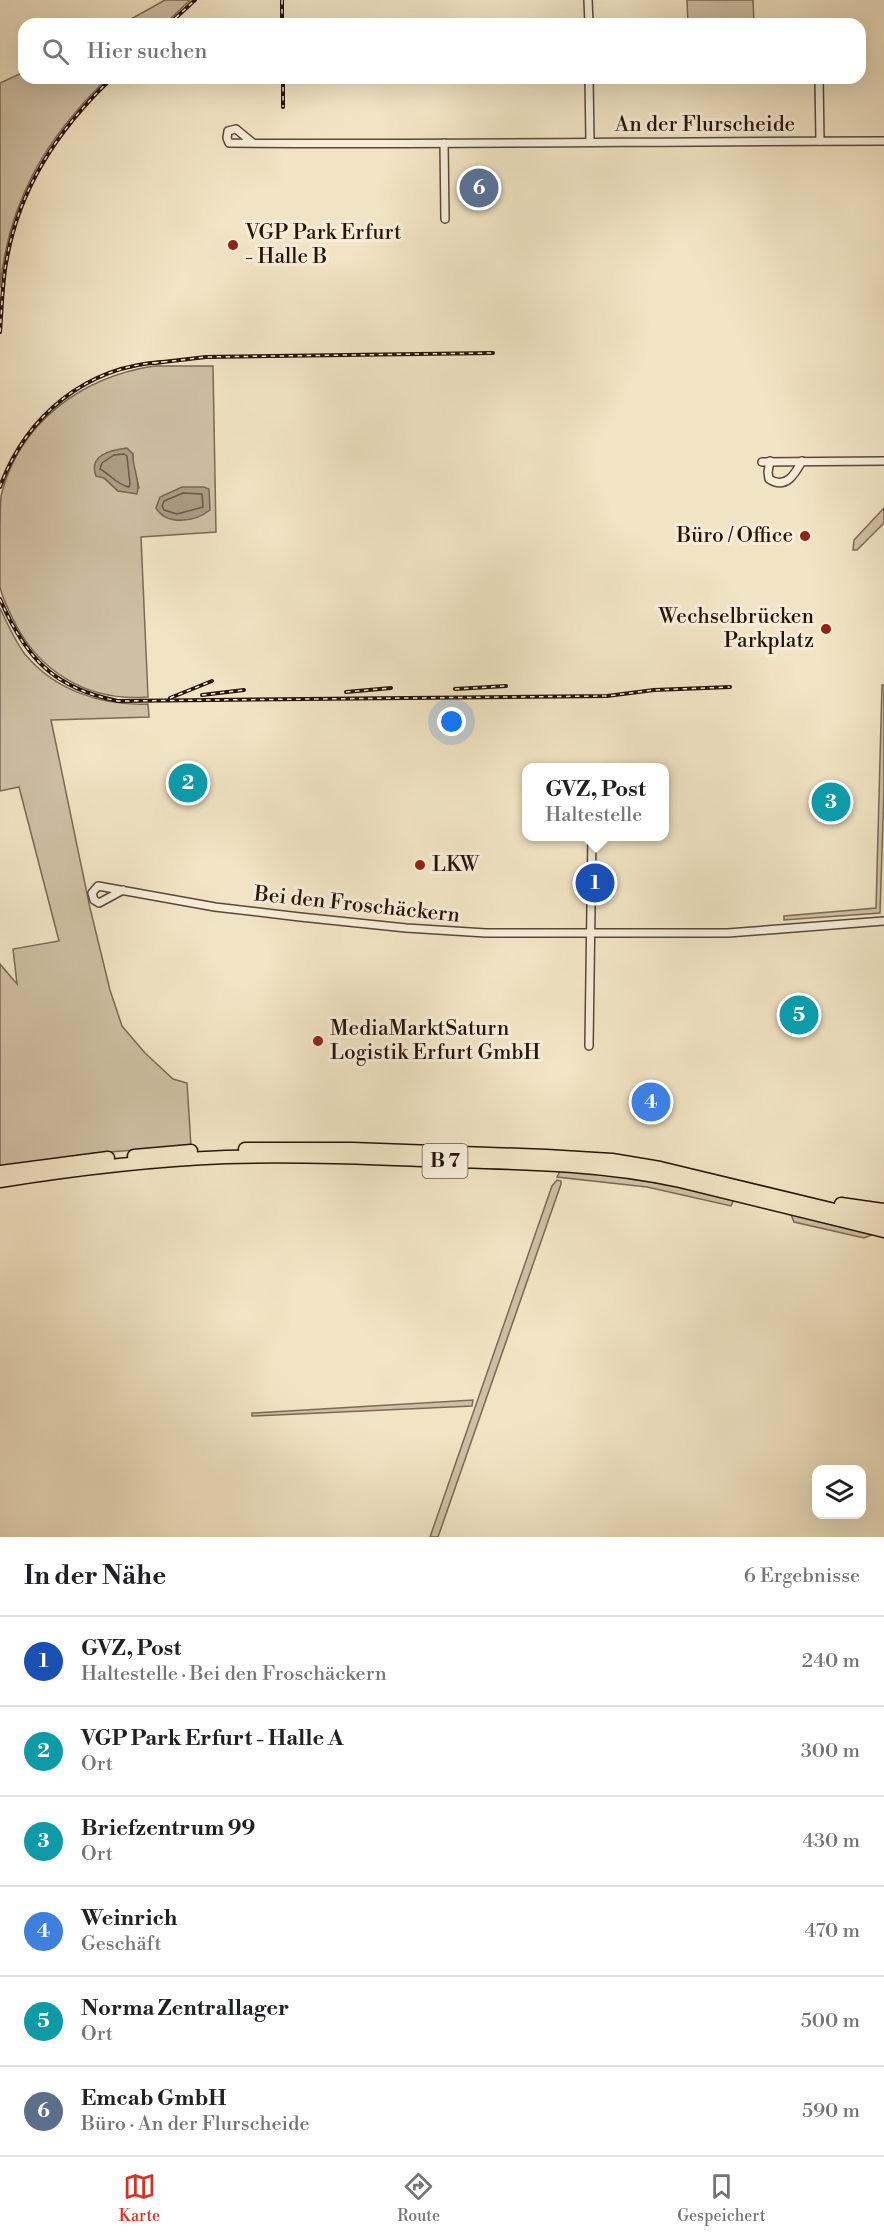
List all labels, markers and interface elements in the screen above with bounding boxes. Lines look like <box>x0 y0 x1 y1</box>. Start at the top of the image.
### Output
search box <box>18 18 866 84</box>
icon: search <box>39 35 72 68</box>
text: Hier suchen <box>87 38 207 65</box>
street label: An der Flurscheide <box>614 112 795 138</box>
pin: 6 <box>460 166 498 210</box>
place label: VGP Park Erfurt - Halle B <box>244 220 402 270</box>
marker: VGP Park Erfurt - Halle B <box>226 238 240 252</box>
place label: Büro / Office <box>676 523 793 549</box>
marker: Büro / Office <box>798 529 812 543</box>
place label: Wechselbrücken Parkplatz <box>658 604 814 654</box>
marker: Wechselbrücken Parkplatz <box>819 622 833 636</box>
your location <box>437 707 466 736</box>
pin: 2 <box>168 760 207 806</box>
popup <box>522 763 669 841</box>
text: GVZ, Post <box>545 776 646 803</box>
pin: 3 <box>812 780 850 824</box>
text: Haltestelle <box>545 803 642 828</box>
place label: LKW <box>432 852 480 878</box>
marker: LKW <box>413 858 427 872</box>
pin: 1 <box>576 860 614 906</box>
street label: Bei den Froschäckern <box>252 881 462 929</box>
pin: 5 <box>780 992 818 1038</box>
place label: MediaMarktSaturn Logistik Erfurt GmbH <box>330 1016 540 1066</box>
marker: MediaMarktSaturn Logistik Erfurt GmbH <box>311 1034 325 1048</box>
pin: 4 <box>632 1080 670 1124</box>
road number: B 7 <box>422 1144 468 1178</box>
map controls <box>812 1465 866 1519</box>
button: layers <box>812 1465 866 1519</box>
text: In der Nähe <box>24 1560 166 1592</box>
text: 6 Ergebnisse <box>744 1564 860 1589</box>
text: GVZ, Post <box>81 1635 181 1662</box>
text: 1 <box>39 1649 48 1674</box>
text: 240 m <box>802 1649 860 1674</box>
text: Haltestelle · Bei den Froschäckern <box>81 1662 387 1687</box>
text: VGP Park Erfurt - Halle A <box>81 1725 344 1752</box>
text: 2 <box>37 1739 50 1764</box>
text: 300 m <box>801 1739 860 1764</box>
text: Ort <box>81 1752 113 1777</box>
text: Briefzentrum 99 <box>81 1815 255 1842</box>
text: 3 <box>37 1829 50 1854</box>
text: 430 m <box>802 1829 860 1854</box>
text: Ort <box>81 1842 113 1867</box>
text: Weinrich <box>81 1905 177 1932</box>
text: 4 <box>37 1919 50 1944</box>
text: 470 m <box>804 1919 860 1944</box>
text: Geschäft <box>81 1932 162 1957</box>
text: Norma Zentrallager <box>81 1995 289 2022</box>
text: 5 <box>37 2009 50 2034</box>
text: 500 m <box>801 2009 860 2034</box>
text: Ort <box>81 2022 113 2047</box>
text: Emcab GmbH <box>81 2085 227 2112</box>
text: 6 <box>37 2099 50 2124</box>
text: 590 m <box>802 2099 860 2124</box>
text: Büro · An der Flurscheide <box>81 2112 310 2137</box>
tab: Karte <box>119 2170 160 2226</box>
tab: Route <box>397 2170 440 2226</box>
tab: Gespeichert <box>677 2170 765 2226</box>

